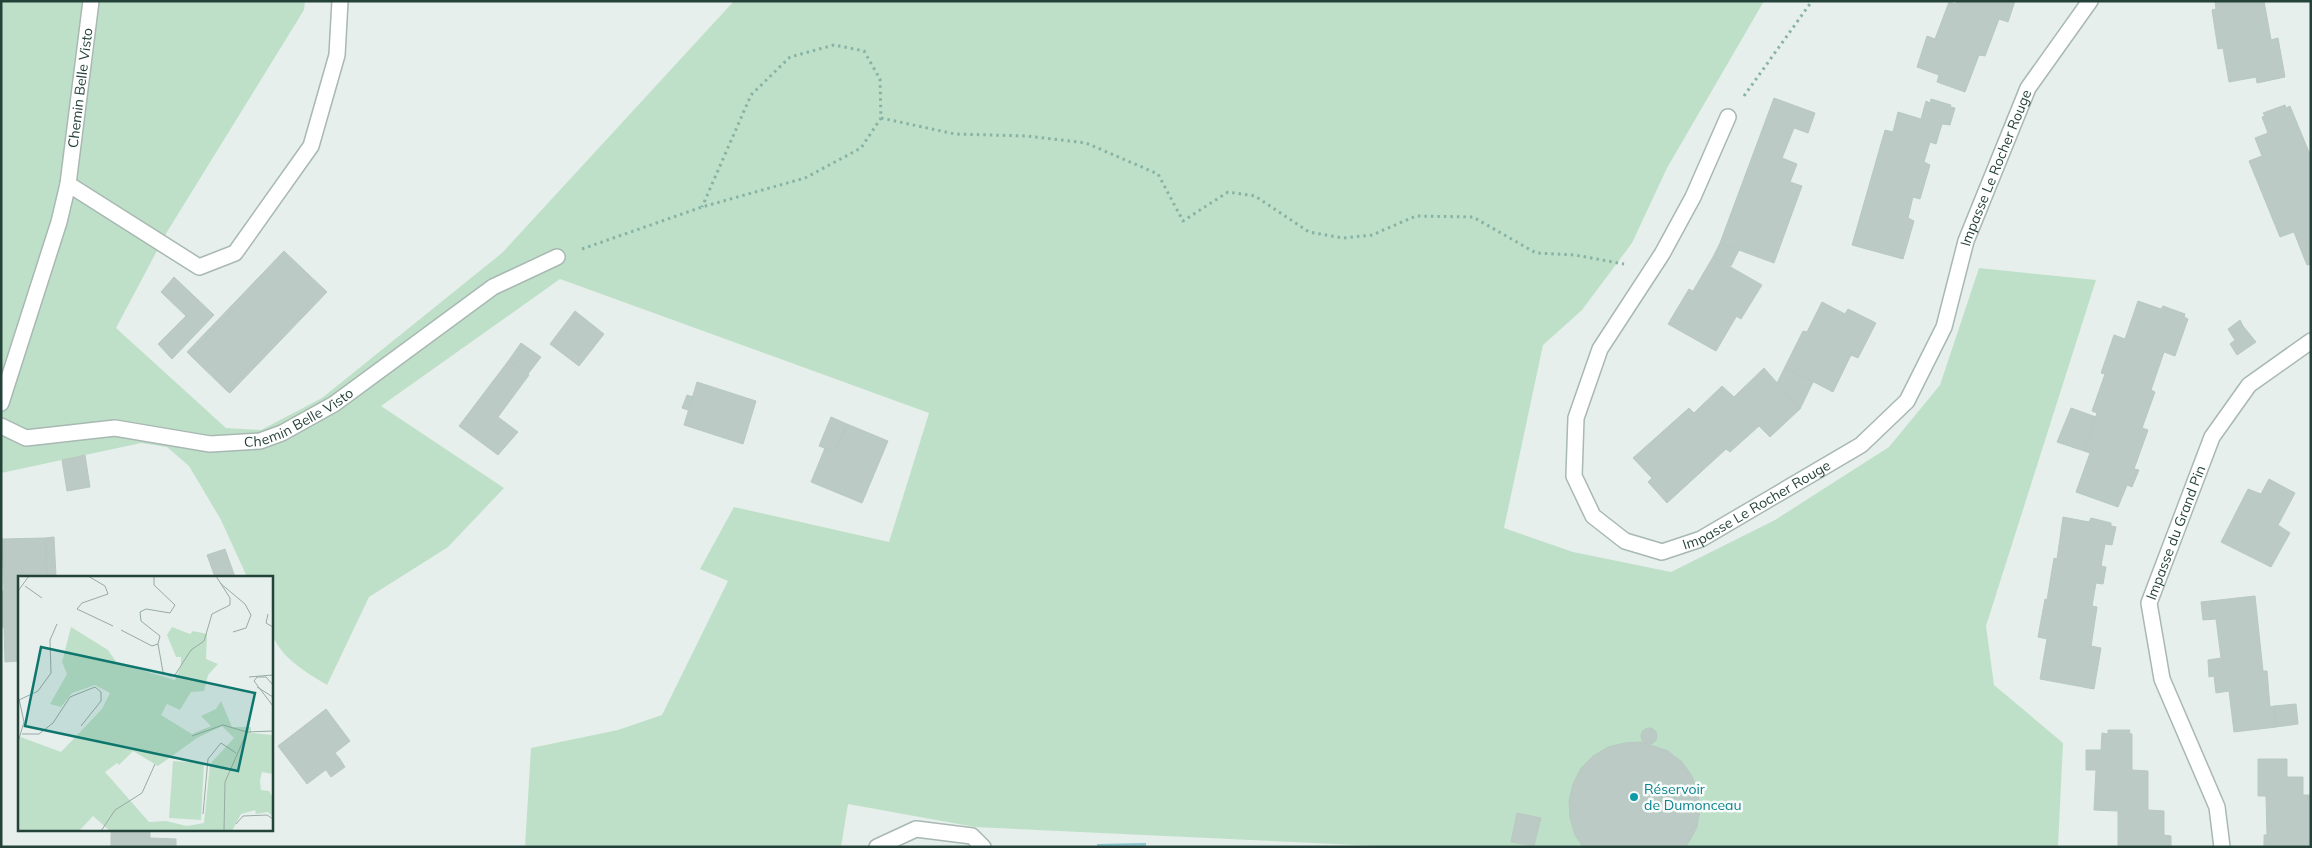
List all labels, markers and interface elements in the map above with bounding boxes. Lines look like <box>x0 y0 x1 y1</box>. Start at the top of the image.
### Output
street label: Chemin Belle Visto <box>64 27 97 149</box>
street label: Impasse Le Rocher Rouge <box>1956 87 2035 248</box>
street label: Chemin Belle Visto <box>243 384 357 451</box>
street label: Impasse Le Rocher Rouge <box>1680 456 1834 554</box>
street label: Impasse du Grand Pin <box>2142 463 2209 603</box>
inset map <box>18 576 272 830</box>
place label: Réservoir de Dumonceau <box>1644 780 1742 814</box>
marker: Réservoir de Dumonceau <box>1628 791 1640 803</box>

